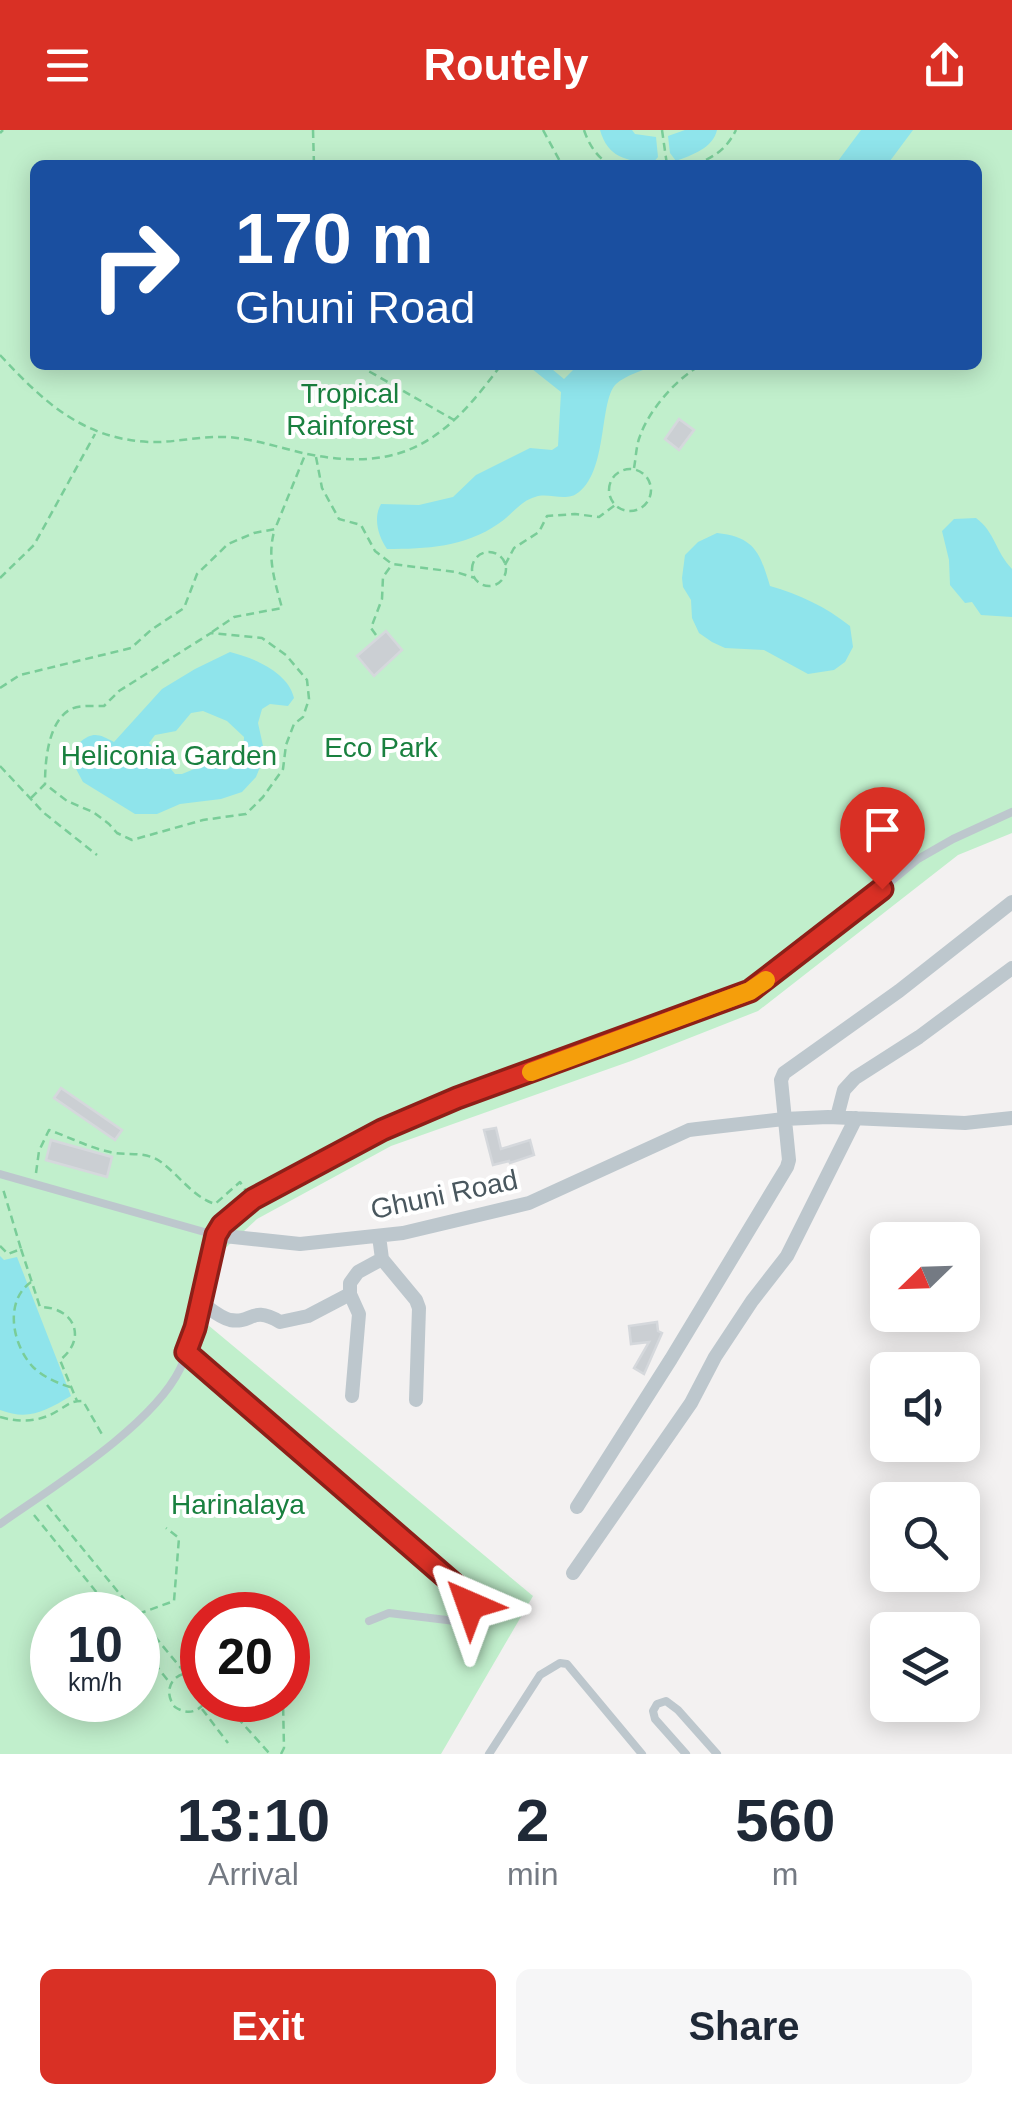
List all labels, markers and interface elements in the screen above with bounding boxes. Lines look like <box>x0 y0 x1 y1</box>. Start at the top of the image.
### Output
icon: menu <box>40 38 95 93</box>
icon: share <box>917 38 972 93</box>
text: Routely <box>423 39 589 90</box>
icon: right <box>70 200 200 330</box>
text: 170 m <box>235 200 433 278</box>
text: Ghuni Road <box>235 282 475 333</box>
park label: Tropical Rainforest <box>286 378 414 441</box>
park label: Eco Park <box>324 732 439 763</box>
park label: Heliconia Garden <box>61 740 277 771</box>
pin <box>840 787 925 890</box>
icon: arrive <box>855 802 910 857</box>
street label: Ghuni Road <box>368 1164 520 1225</box>
north arrow <box>870 1222 980 1332</box>
map controls <box>870 1222 980 1722</box>
button: sound <box>870 1352 980 1462</box>
button: search <box>870 1482 980 1592</box>
park label: Harinalaya <box>171 1489 305 1520</box>
position arrow <box>418 1553 522 1657</box>
speed limit sign: 20 <box>180 1592 310 1722</box>
button: layers <box>870 1612 980 1722</box>
text: 10 <box>67 1617 123 1673</box>
text: km/h <box>68 1668 122 1696</box>
text: 13:10 <box>177 1787 330 1854</box>
text: 2 <box>516 1787 549 1854</box>
text: 560 <box>735 1787 835 1854</box>
text: Arrival <box>208 1856 299 1892</box>
text: min <box>507 1856 558 1892</box>
text: m <box>772 1856 799 1892</box>
button: Exit <box>40 1969 496 2084</box>
button: Share <box>516 1969 972 2084</box>

